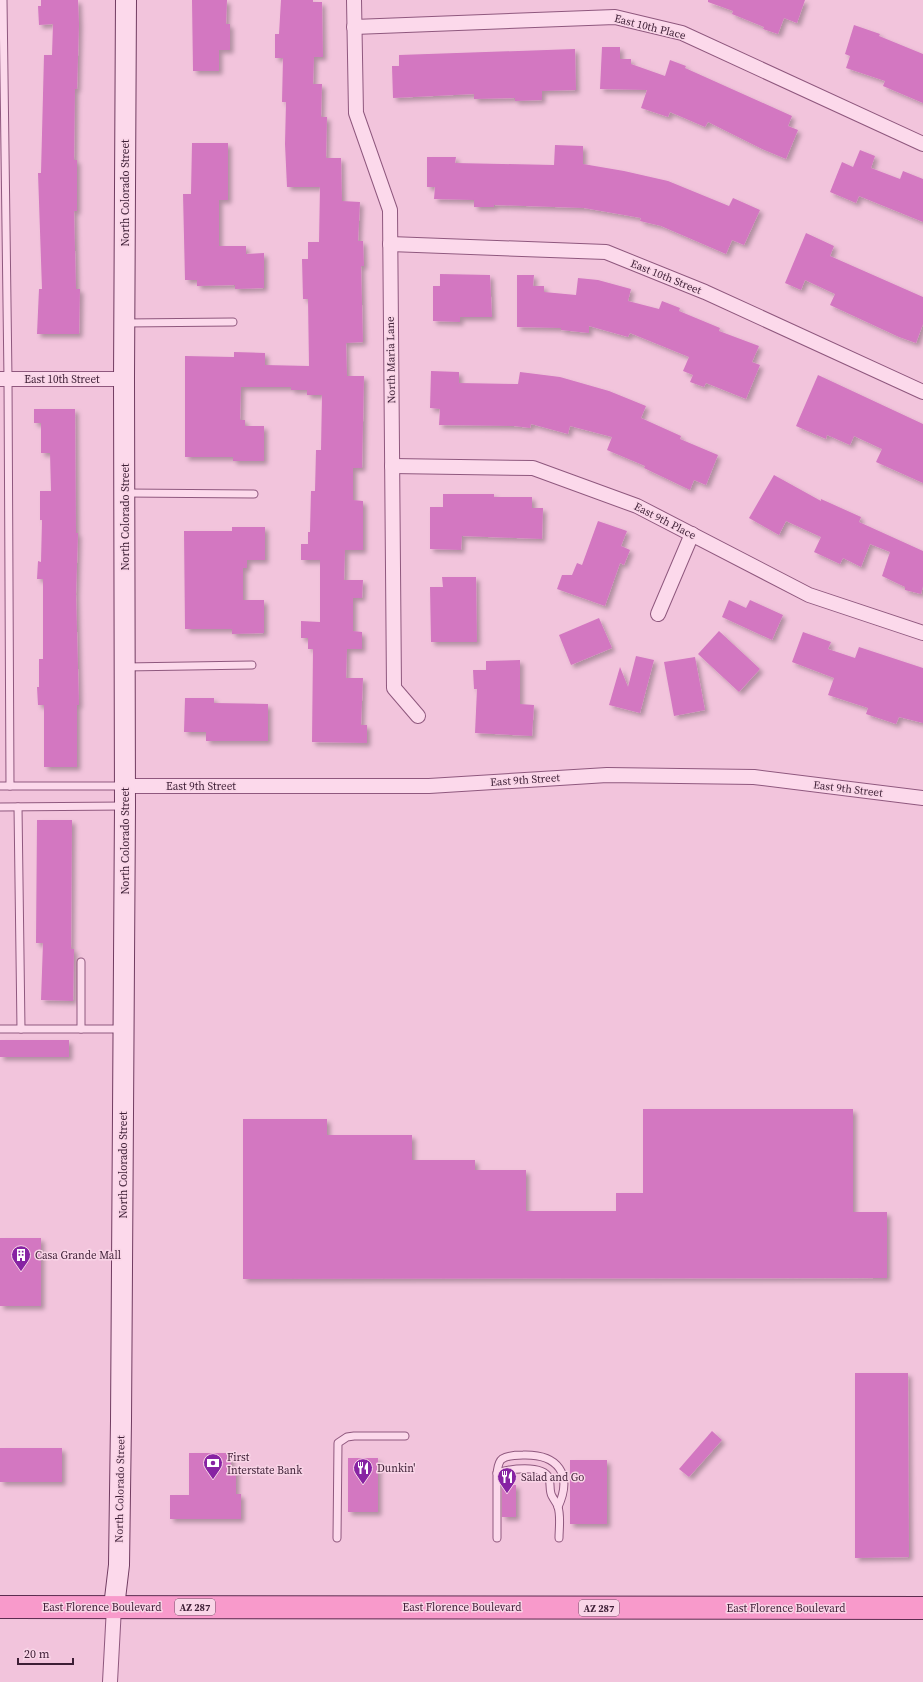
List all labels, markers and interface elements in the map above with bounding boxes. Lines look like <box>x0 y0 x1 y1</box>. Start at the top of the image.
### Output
street label: East 10th Place <box>613 11 688 43</box>
street label: North Colorado Street <box>118 139 133 247</box>
street label: East 10th Street <box>628 256 704 298</box>
street label: North Maria Lane <box>383 316 399 404</box>
street label: East 10th Street <box>24 372 100 387</box>
street label: North Colorado Street <box>118 463 133 571</box>
street label: East 9th Place <box>631 499 699 543</box>
street label: East 9th Street <box>490 770 561 790</box>
street label: East 9th Street <box>812 777 884 801</box>
street label: East 9th Street <box>166 779 236 794</box>
street label: North Colorado Street <box>118 787 133 895</box>
street label: North Colorado Street <box>116 1111 131 1219</box>
building icon: Casa Grande Mall <box>10 1244 32 1272</box>
place label: Casa Grande Mall <box>35 1248 121 1263</box>
street label: North Colorado Street <box>112 1435 128 1543</box>
place label: First Interstate Bank <box>227 1450 303 1478</box>
bank icon: First Interstate Bank <box>202 1452 224 1480</box>
restaurant icon: Dunkin' <box>352 1457 374 1485</box>
place label: Dunkin' <box>377 1461 415 1476</box>
restaurant icon: Salad and Go <box>496 1466 518 1494</box>
place label: Salad and Go <box>521 1470 584 1485</box>
road number: AZ 287 <box>175 1599 215 1615</box>
street label: East Florence Boulevard <box>43 1600 162 1615</box>
street label: East Florence Boulevard <box>403 1600 522 1615</box>
road number: AZ 287 <box>579 1600 619 1616</box>
street label: East Florence Boulevard <box>727 1601 846 1616</box>
scale bar <box>18 1640 73 1666</box>
text: 20 m <box>24 1646 50 1662</box>

